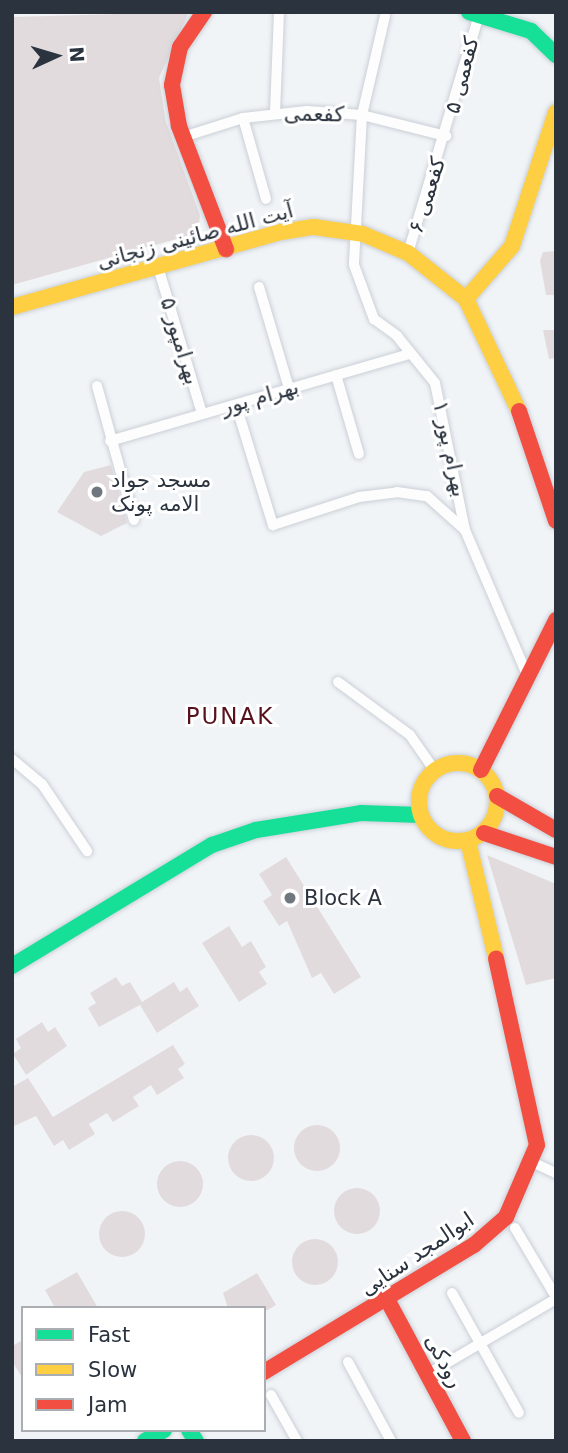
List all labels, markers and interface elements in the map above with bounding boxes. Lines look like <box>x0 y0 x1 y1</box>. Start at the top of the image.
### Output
north arrow <box>21 21 91 91</box>
street label: کفعمی ۵ <box>440 34 484 116</box>
text: N <box>65 46 88 63</box>
street label: کفعمی <box>284 101 344 127</box>
street label: کفعمی ۶ <box>403 154 451 236</box>
street label: آیت الله صائینی زنجانی <box>94 198 296 274</box>
street label: بهرامپور ۵ <box>155 295 205 387</box>
street label: بهرام پور <box>218 374 302 420</box>
street label: بهرام پور ۱ <box>428 399 472 499</box>
place label: مسجد جواد الامه پونک <box>111 467 211 517</box>
marker: مسجد جواد الامه پونک <box>89 484 105 500</box>
district label: PUNAK <box>186 702 274 730</box>
place label: Block A <box>304 885 382 911</box>
marker: Block A <box>282 890 298 906</box>
street label: ابوالمجد سنایی <box>355 1207 479 1301</box>
legend <box>21 1306 266 1432</box>
text: Fast <box>88 1323 130 1347</box>
street label: رودکی <box>419 1330 469 1392</box>
text: Slow <box>88 1358 137 1382</box>
text: Jam <box>88 1393 128 1417</box>

